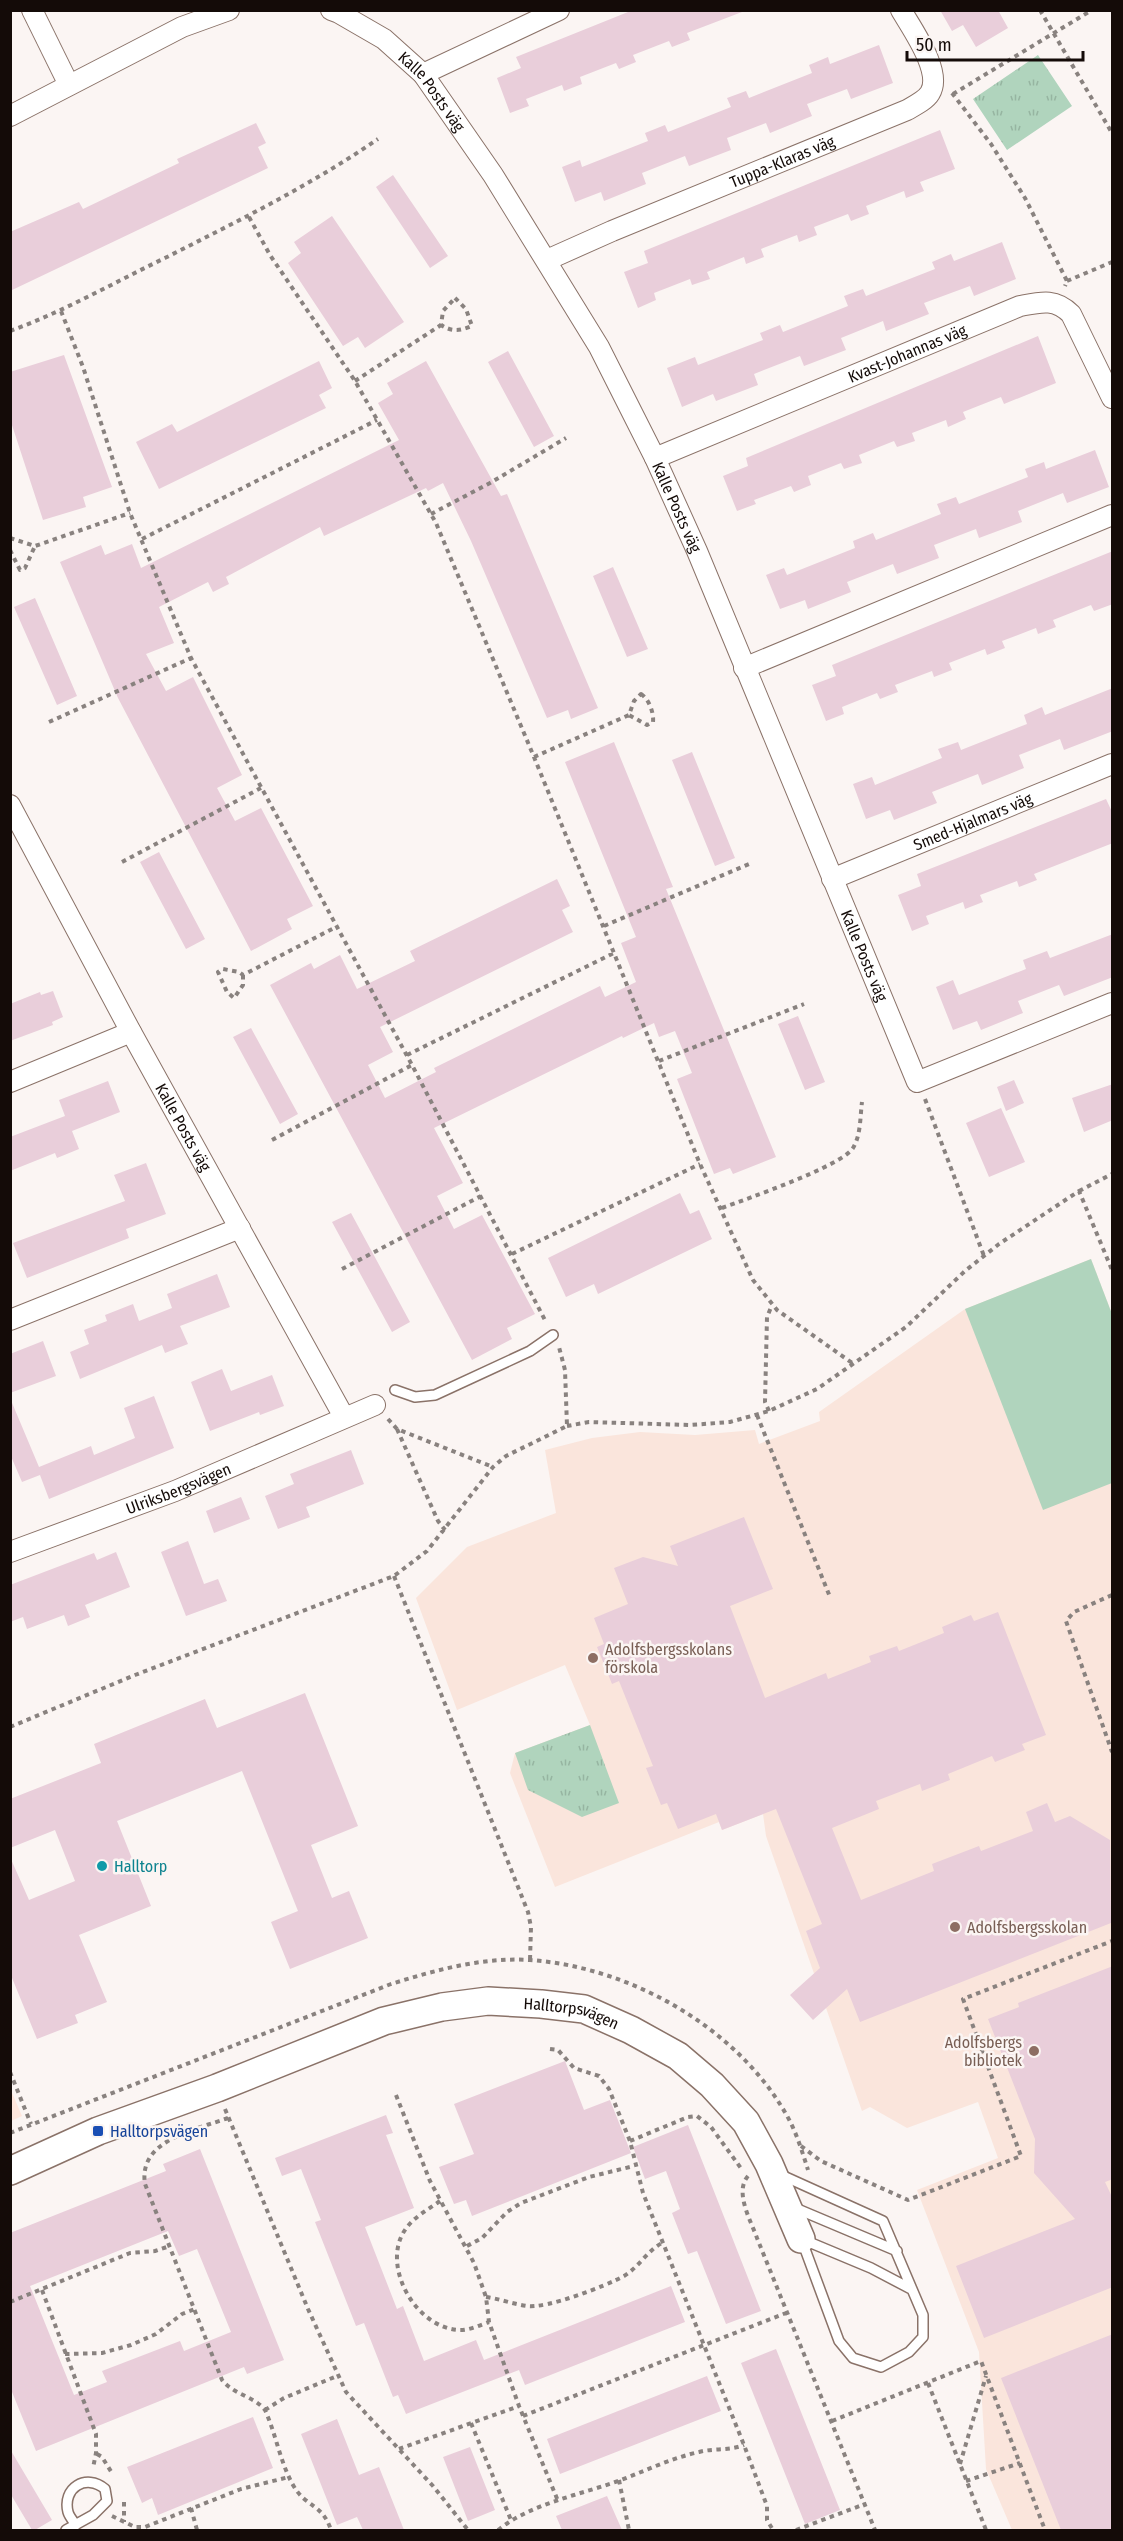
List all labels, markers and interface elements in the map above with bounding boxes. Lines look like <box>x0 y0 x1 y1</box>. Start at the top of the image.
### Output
scale bar <box>907 24 1082 62</box>
text: 50 m <box>916 34 952 56</box>
street label: Kalle Posts väg <box>394 48 469 136</box>
street label: Tuppa-Klaras väg <box>727 132 838 192</box>
street label: Kvast-Johannas väg <box>845 320 970 387</box>
street label: Kalle Posts väg <box>648 459 706 556</box>
street label: Smed-Hjalmars väg <box>911 789 1035 855</box>
street label: Kalle Posts väg <box>837 907 892 1005</box>
street label: Kalle Posts väg <box>151 1080 215 1175</box>
street label: Ulriksbergsvägen <box>123 1459 234 1518</box>
place label: Adolfsbergsskolans förskola <box>605 1640 732 1677</box>
marker: Adolfsbergsskolans förskola <box>586 1651 600 1665</box>
place label: Halltorp <box>114 1857 167 1876</box>
marker: Halltorp <box>95 1859 109 1873</box>
place label: Adolfsbergsskolan <box>967 1918 1087 1937</box>
marker: Adolfsbergsskolan <box>948 1920 962 1934</box>
street label: Halltorpsvägen <box>523 1994 622 2033</box>
place label: Adolfsbergs bibliotek <box>945 2033 1023 2070</box>
marker: Adolfsbergs bibliotek <box>1027 2044 1041 2058</box>
place label: Halltorpsvägen <box>110 2122 208 2141</box>
marker: Halltorpsvägen <box>91 2124 105 2138</box>

